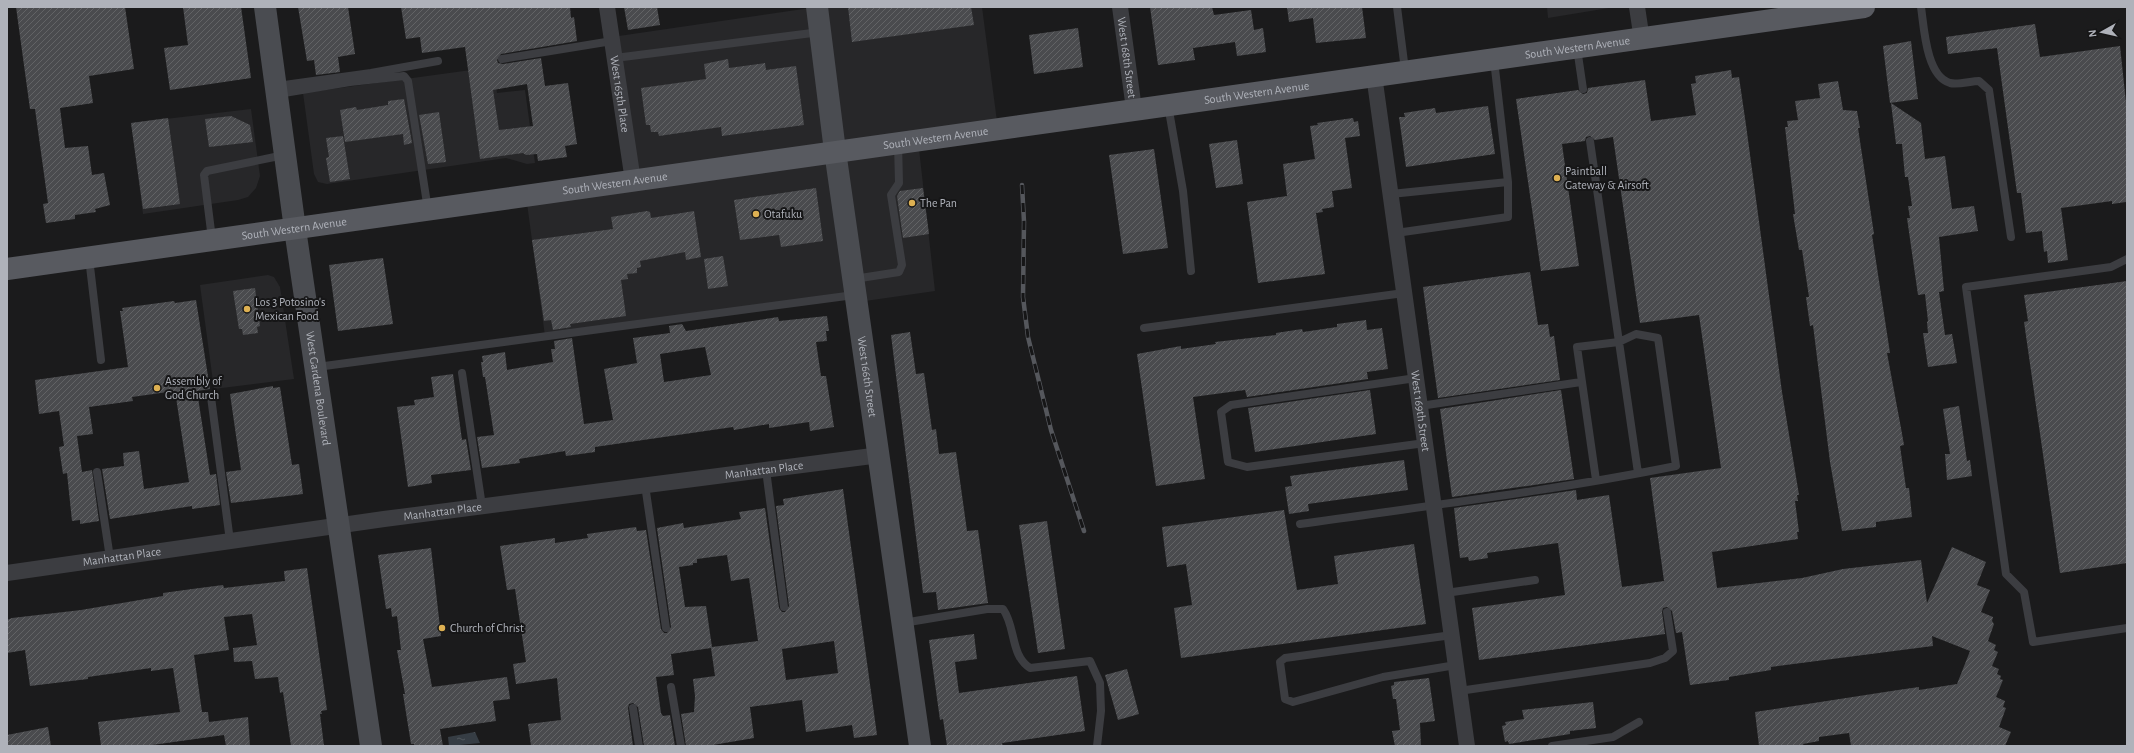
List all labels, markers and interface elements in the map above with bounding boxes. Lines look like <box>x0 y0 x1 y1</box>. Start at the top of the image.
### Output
north arrow <box>2082 12 2122 52</box>
street label: West 168th Street <box>1115 16 1138 99</box>
text: N <box>2087 29 2099 38</box>
street label: South Western Avenue <box>1524 34 1631 61</box>
street label: West 165th Place <box>608 55 632 133</box>
street label: South Western Avenue <box>1203 79 1310 106</box>
street label: South Western Avenue <box>882 125 989 151</box>
place label: Paintball Gateway & Airsoft <box>1565 165 1649 192</box>
street label: South Western Avenue <box>562 170 668 197</box>
marker: Paintball Gateway & Airsoft <box>1552 173 1562 183</box>
place label: The Pan <box>920 197 957 209</box>
marker: The Pan <box>907 198 917 208</box>
place label: Otafuku <box>764 208 802 220</box>
marker: Otafuku <box>751 209 761 219</box>
street label: South Western Avenue <box>241 215 348 242</box>
place label: Los 3 Potosino's Mexican Food <box>255 296 325 322</box>
marker: Los 3 Potosino's Mexican Food <box>242 304 252 314</box>
street label: West Gardena Boulevard <box>304 330 333 446</box>
street label: West 166th Street <box>856 335 879 418</box>
street label: West 169th Street <box>1409 369 1432 452</box>
place label: Assembly of God Church <box>165 375 223 401</box>
marker: Assembly of God Church <box>152 383 162 393</box>
street label: Manhattan Place <box>724 459 804 481</box>
street label: Manhattan Place <box>403 500 483 522</box>
street label: Manhattan Place <box>82 545 162 568</box>
place label: Church of Christ <box>450 622 524 634</box>
marker: Church of Christ <box>437 623 447 633</box>

